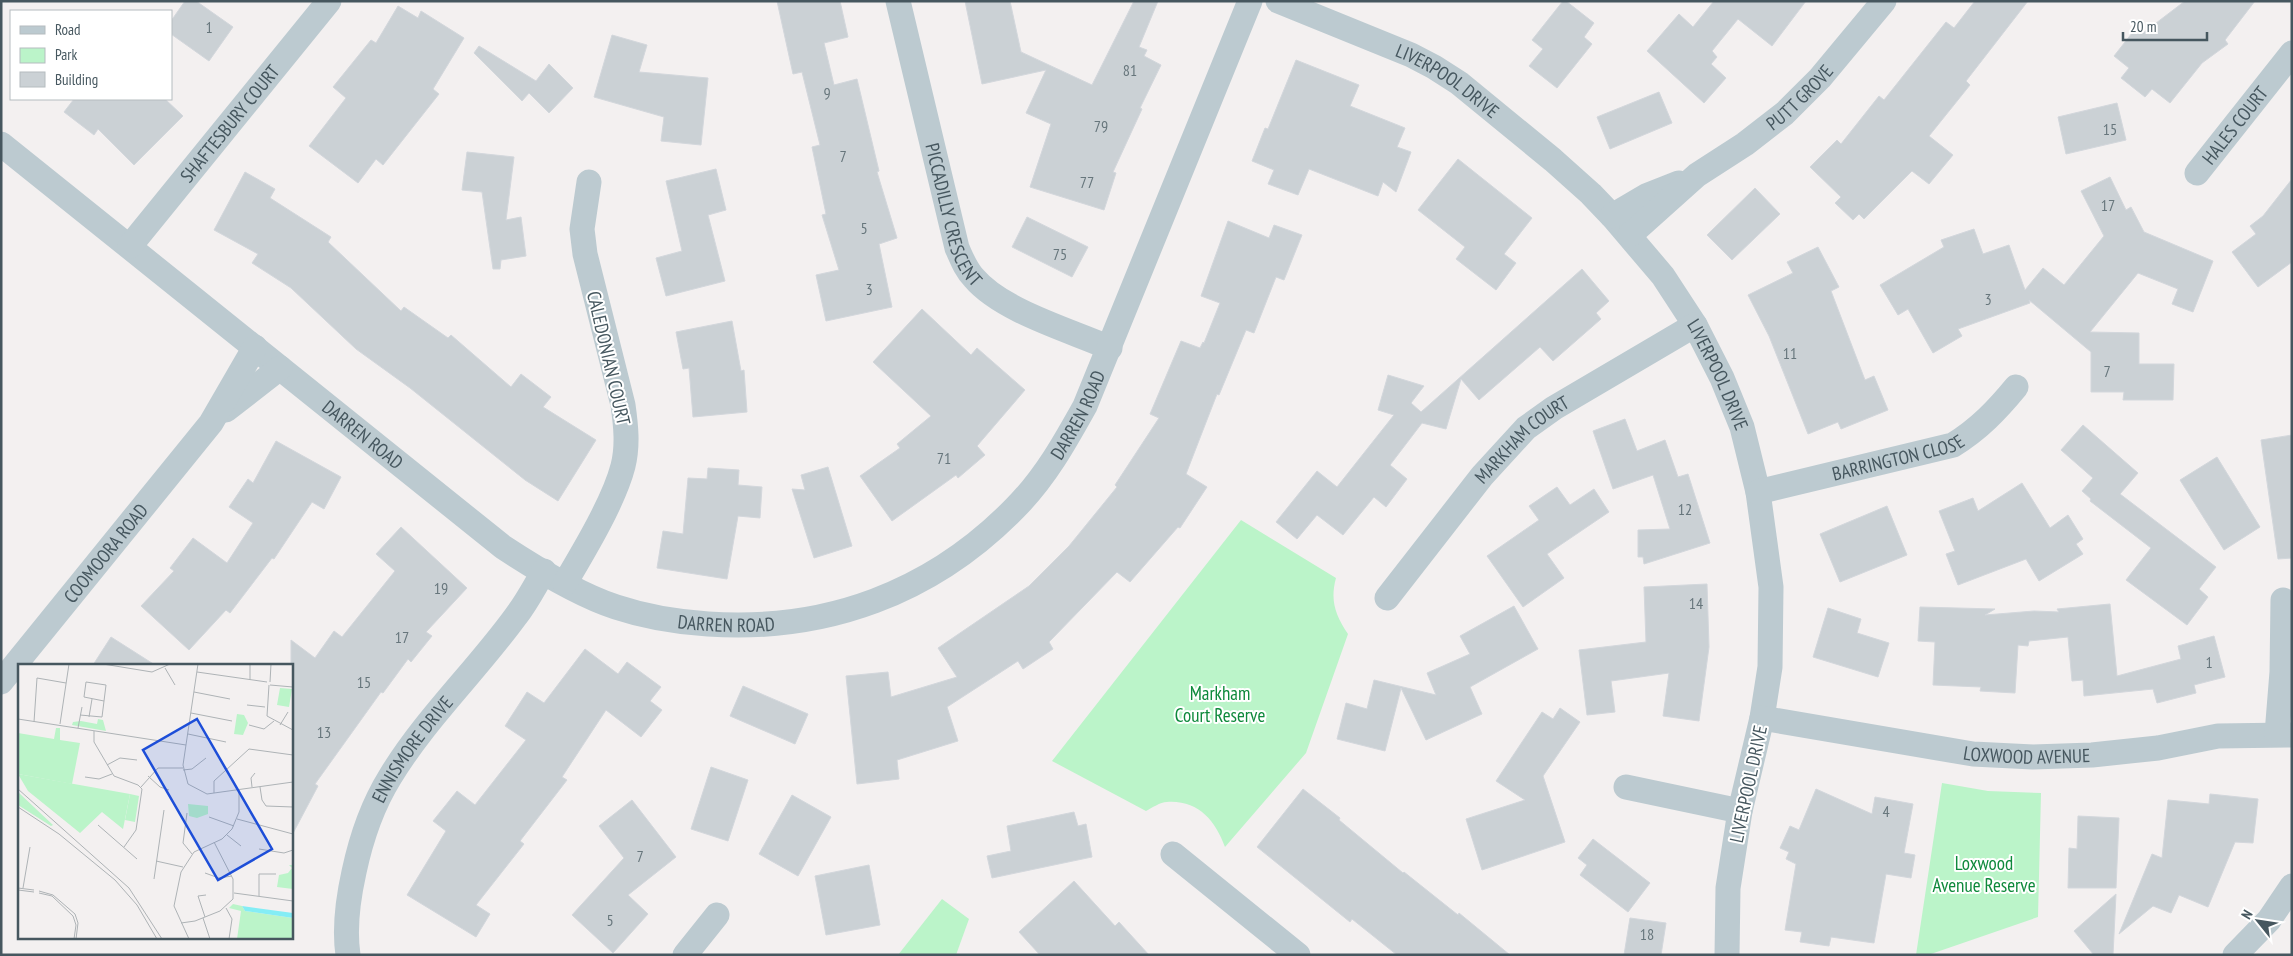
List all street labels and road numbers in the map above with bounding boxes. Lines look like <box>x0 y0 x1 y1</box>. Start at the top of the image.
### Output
street label: LIVERPOOL DRIVE <box>1392 38 1504 123</box>
street label: SHAFTESBURY COURT <box>175 59 285 187</box>
street label: PUTT GROVE <box>1761 60 1838 135</box>
street label: HALES COURT <box>2197 81 2273 169</box>
street label: PICCADILLY CRESCENT <box>920 141 988 292</box>
street label: CALEDONIAN COURT <box>582 289 636 428</box>
street label: LIVERPOOL DRIVE <box>1682 314 1754 433</box>
street label: DARREN ROAD <box>1045 367 1110 464</box>
street label: MARKHAM COURT <box>1469 390 1573 488</box>
street label: DARREN ROAD <box>318 395 408 474</box>
street label: BARRINGTON CLOSE <box>1830 429 1969 486</box>
street label: COOMOORA ROAD <box>58 499 153 608</box>
street label: DARREN ROAD <box>676 609 776 637</box>
street label: ENNISMORE DRIVE <box>366 691 458 806</box>
street label: LIVERPOOL DRIVE <box>1724 723 1772 845</box>
street label: LOXWOOD AVENUE <box>1962 741 2091 769</box>

